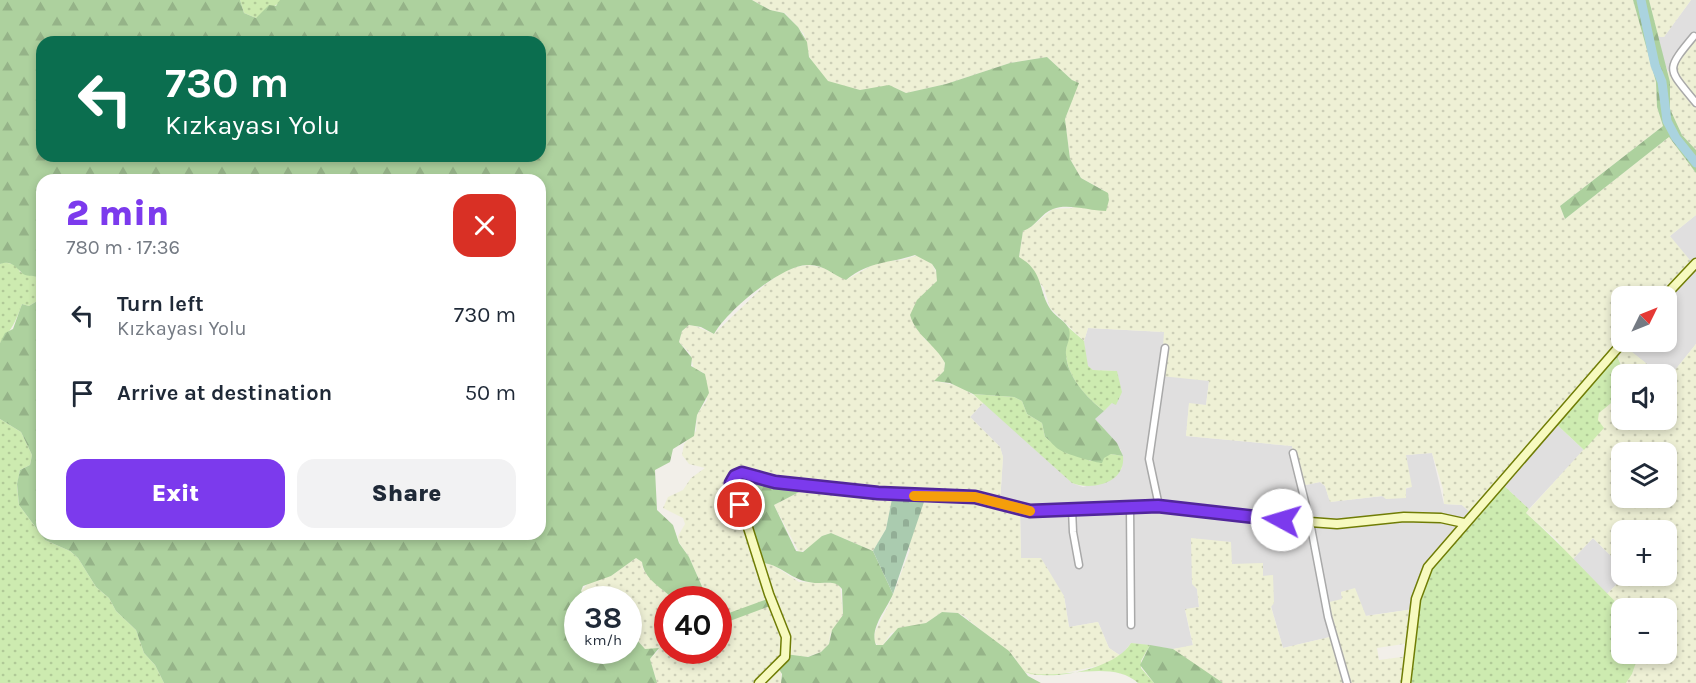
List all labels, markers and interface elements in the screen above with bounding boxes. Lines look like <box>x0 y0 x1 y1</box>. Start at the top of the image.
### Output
text: 730 m <box>165 58 289 108</box>
icon: left <box>66 60 144 138</box>
text: Kızkayası Yolu <box>165 109 340 141</box>
text: 2 min <box>66 192 169 234</box>
button: close <box>453 194 516 257</box>
text: 780 m · 17:36 <box>66 236 180 259</box>
north arrow <box>1611 286 1677 352</box>
map controls <box>1611 286 1677 664</box>
text: Turn left <box>117 291 204 317</box>
icon: left <box>66 299 99 332</box>
text: 730 m <box>454 302 516 328</box>
text: Kızkayası Yolu <box>117 317 247 340</box>
button: sound <box>1611 364 1677 430</box>
icon: arrive <box>66 377 99 410</box>
text: Arrive at destination <box>117 380 332 406</box>
text: 50 m <box>465 380 516 406</box>
button: layers <box>1611 442 1677 508</box>
button: Exit <box>66 459 285 528</box>
button: Share <box>297 459 516 528</box>
pin <box>714 479 765 530</box>
icon: arrive <box>723 488 756 521</box>
position arrow <box>1250 488 1314 552</box>
button: + <box>1611 520 1677 586</box>
speed limit sign: 40 <box>654 586 732 664</box>
button: − <box>1611 598 1677 664</box>
text: 38 <box>584 600 622 636</box>
text: km/h <box>584 631 622 649</box>

